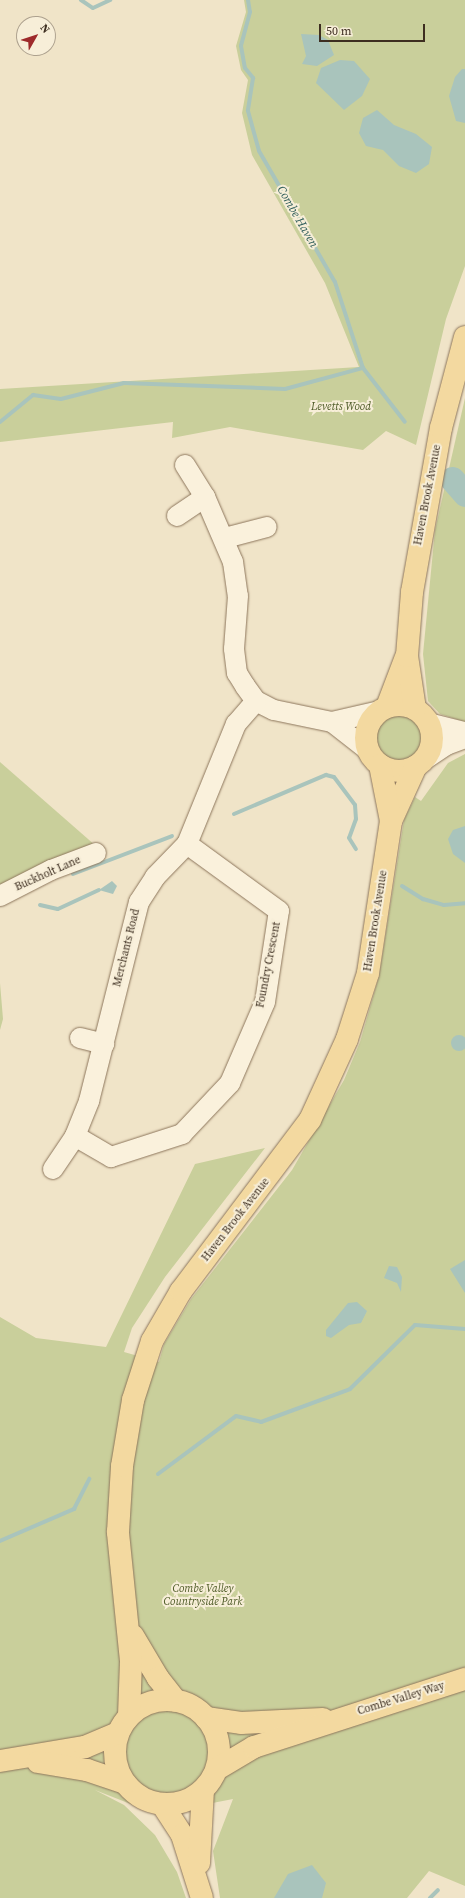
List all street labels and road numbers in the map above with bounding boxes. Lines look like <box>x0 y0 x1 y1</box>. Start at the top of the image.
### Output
street label: Haven Brook Avenue <box>412 444 444 546</box>
street label: Buckholt Lane <box>13 854 83 894</box>
street label: Haven Brook Avenue <box>361 870 391 972</box>
street label: Merchants Road <box>111 908 143 988</box>
street label: Foundry Crescent <box>254 921 284 1009</box>
street label: Haven Brook Avenue <box>199 1176 273 1264</box>
street label: Combe Valley Way <box>356 1679 446 1719</box>

